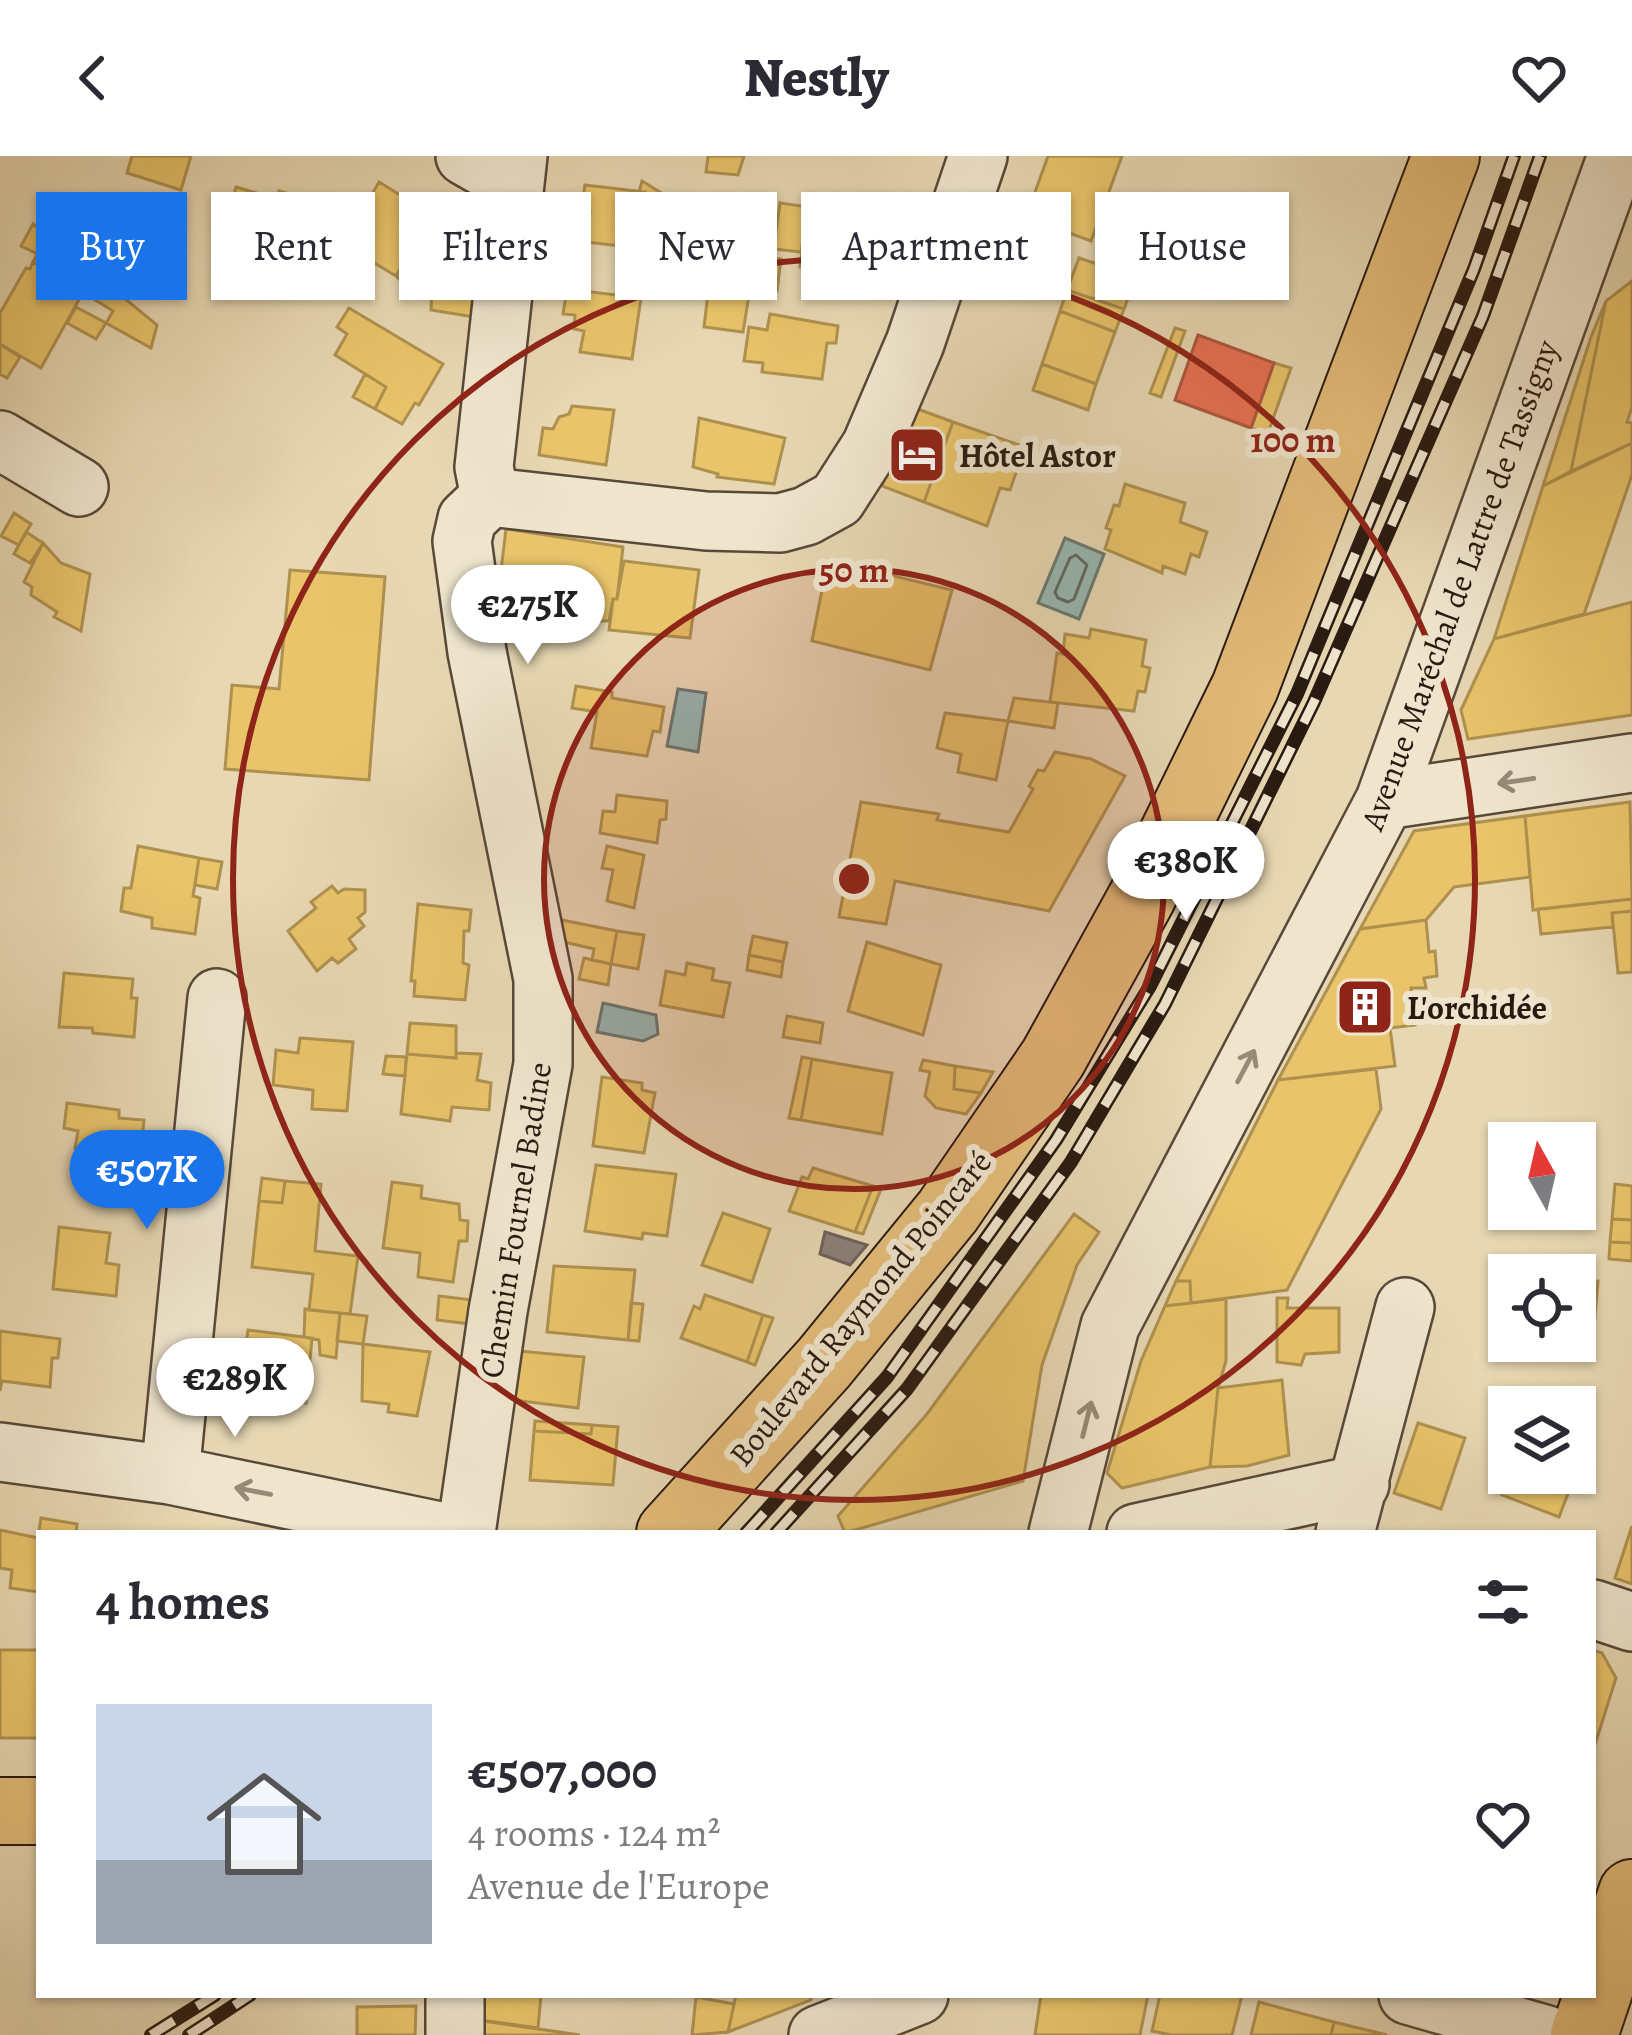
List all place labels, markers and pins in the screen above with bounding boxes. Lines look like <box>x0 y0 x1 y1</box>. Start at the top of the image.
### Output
hotel icon: Hôtel Astor <box>886 424 948 486</box>
place label: Hôtel Astor <box>959 433 1116 478</box>
pin: €275K <box>444 565 612 667</box>
pin: €380K <box>1102 821 1270 923</box>
centre of rings <box>833 858 875 900</box>
building icon: L'orchidée <box>1334 976 1396 1038</box>
place label: L'orchidée <box>1407 985 1547 1030</box>
pin: €507K <box>63 1130 231 1232</box>
pin: €289K <box>151 1338 319 1440</box>

